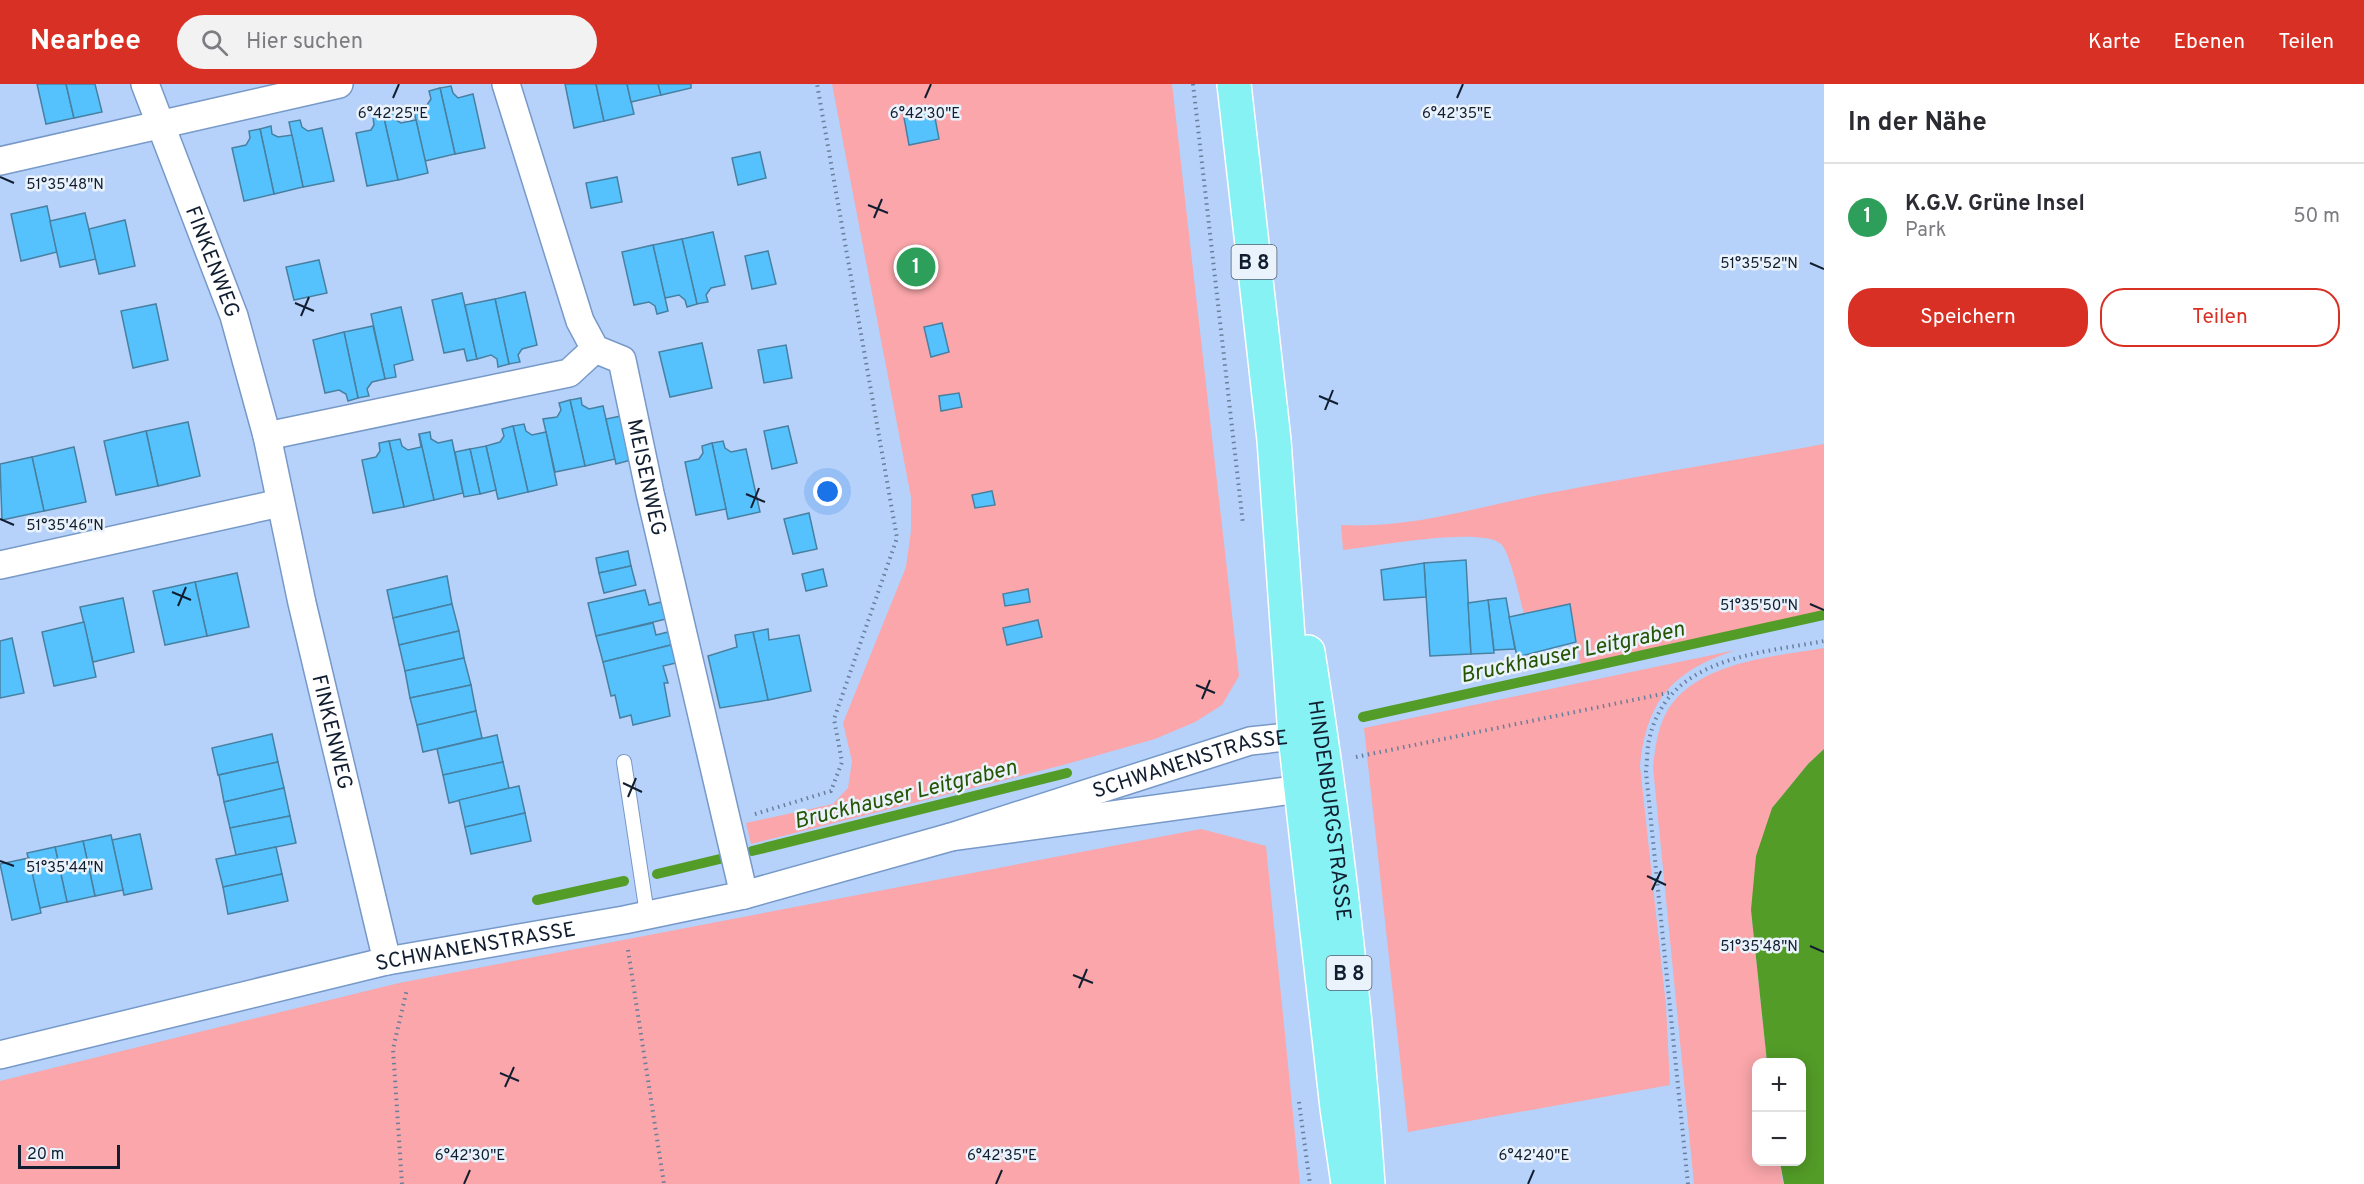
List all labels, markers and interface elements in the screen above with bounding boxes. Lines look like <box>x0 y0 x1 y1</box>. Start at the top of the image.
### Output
search box <box>177 15 597 69</box>
text: Nearbee <box>30 24 141 60</box>
icon: search <box>198 26 231 59</box>
text: Hier suchen <box>246 29 363 56</box>
text: Karte <box>2088 29 2140 56</box>
text: Ebenen <box>2173 29 2245 56</box>
text: Teilen <box>2278 29 2334 56</box>
text: 6°42'25"E <box>358 105 428 124</box>
text: 6°42'30"E <box>890 105 960 124</box>
text: 6°42'35"E <box>1422 105 1492 124</box>
text: In der Nähe <box>1848 107 1987 140</box>
text: 51°35'48"N <box>26 176 104 195</box>
text: K.G.V. Grüne Insel <box>1905 191 2085 218</box>
street label: FINKENWEG <box>178 202 245 322</box>
text: 1 <box>1864 204 1872 230</box>
text: 50 m <box>2293 204 2340 230</box>
text: Park <box>1905 218 1946 244</box>
pin: 1 <box>896 244 936 290</box>
road number: B 8 <box>1232 245 1276 279</box>
text: 51°35'52"N <box>1720 255 1798 274</box>
button: Speichern <box>1848 288 2088 347</box>
button: Teilen <box>2100 288 2340 347</box>
street label: MEISENWEG <box>620 417 672 539</box>
your location <box>813 477 842 506</box>
text: 51°35'46"N <box>26 517 104 536</box>
text: 51°35'50"N <box>1720 597 1798 616</box>
water label: Bruckhauser Leitgraben <box>1458 616 1687 690</box>
street label: FINKENWEG <box>304 672 358 792</box>
street label: HINDENBURGSTRASSE <box>1301 698 1356 922</box>
street label: SCHWANENSTRASSE <box>1090 725 1289 806</box>
water label: Bruckhauser Leitgraben <box>792 755 1020 836</box>
text: 51°35'44"N <box>26 859 104 878</box>
street label: SCHWANENSTRASSE <box>373 917 578 978</box>
text: 51°35'48"N <box>1720 938 1798 957</box>
road number: B 8 <box>1326 956 1372 990</box>
map controls <box>1752 1058 1806 1166</box>
button: + <box>1752 1058 1806 1112</box>
button: − <box>1752 1112 1806 1166</box>
scale bar <box>18 1142 120 1170</box>
text: 20 m <box>27 1145 64 1165</box>
text: 6°42'30"E <box>435 1147 505 1166</box>
text: 6°42'35"E <box>967 1147 1037 1166</box>
text: 6°42'40"E <box>1499 1147 1569 1166</box>

